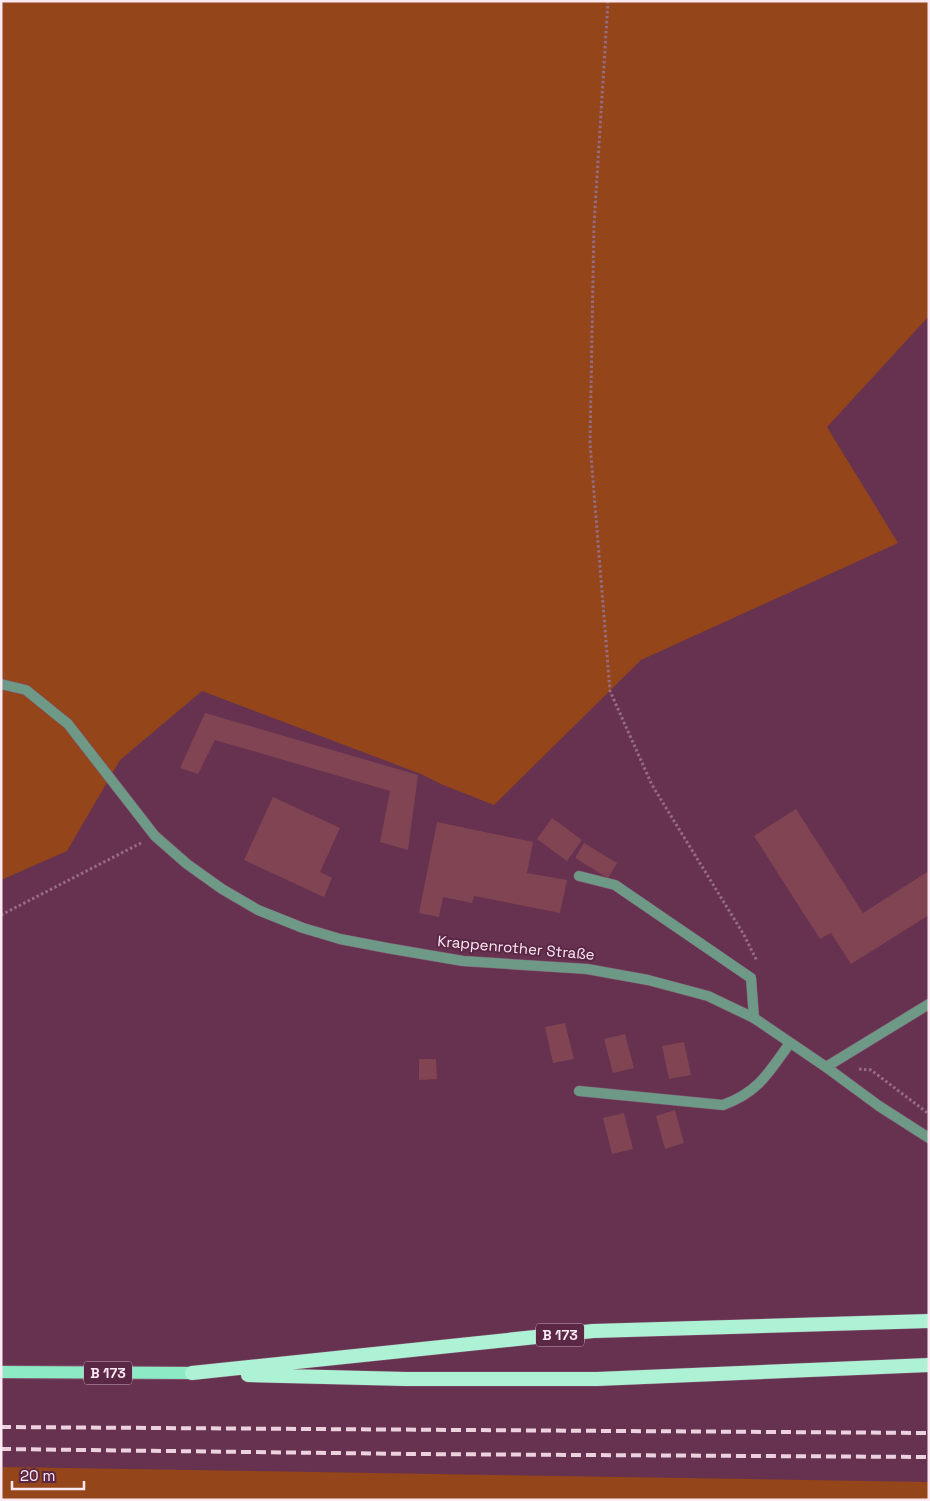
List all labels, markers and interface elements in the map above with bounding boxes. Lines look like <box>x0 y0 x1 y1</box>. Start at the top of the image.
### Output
street label: Krappenrother Straße <box>437 931 596 964</box>
road number: B 173 <box>536 1324 584 1346</box>
road number: B 173 <box>84 1362 132 1385</box>
scale bar <box>12 1458 85 1490</box>
text: 20 m <box>20 1466 55 1485</box>

